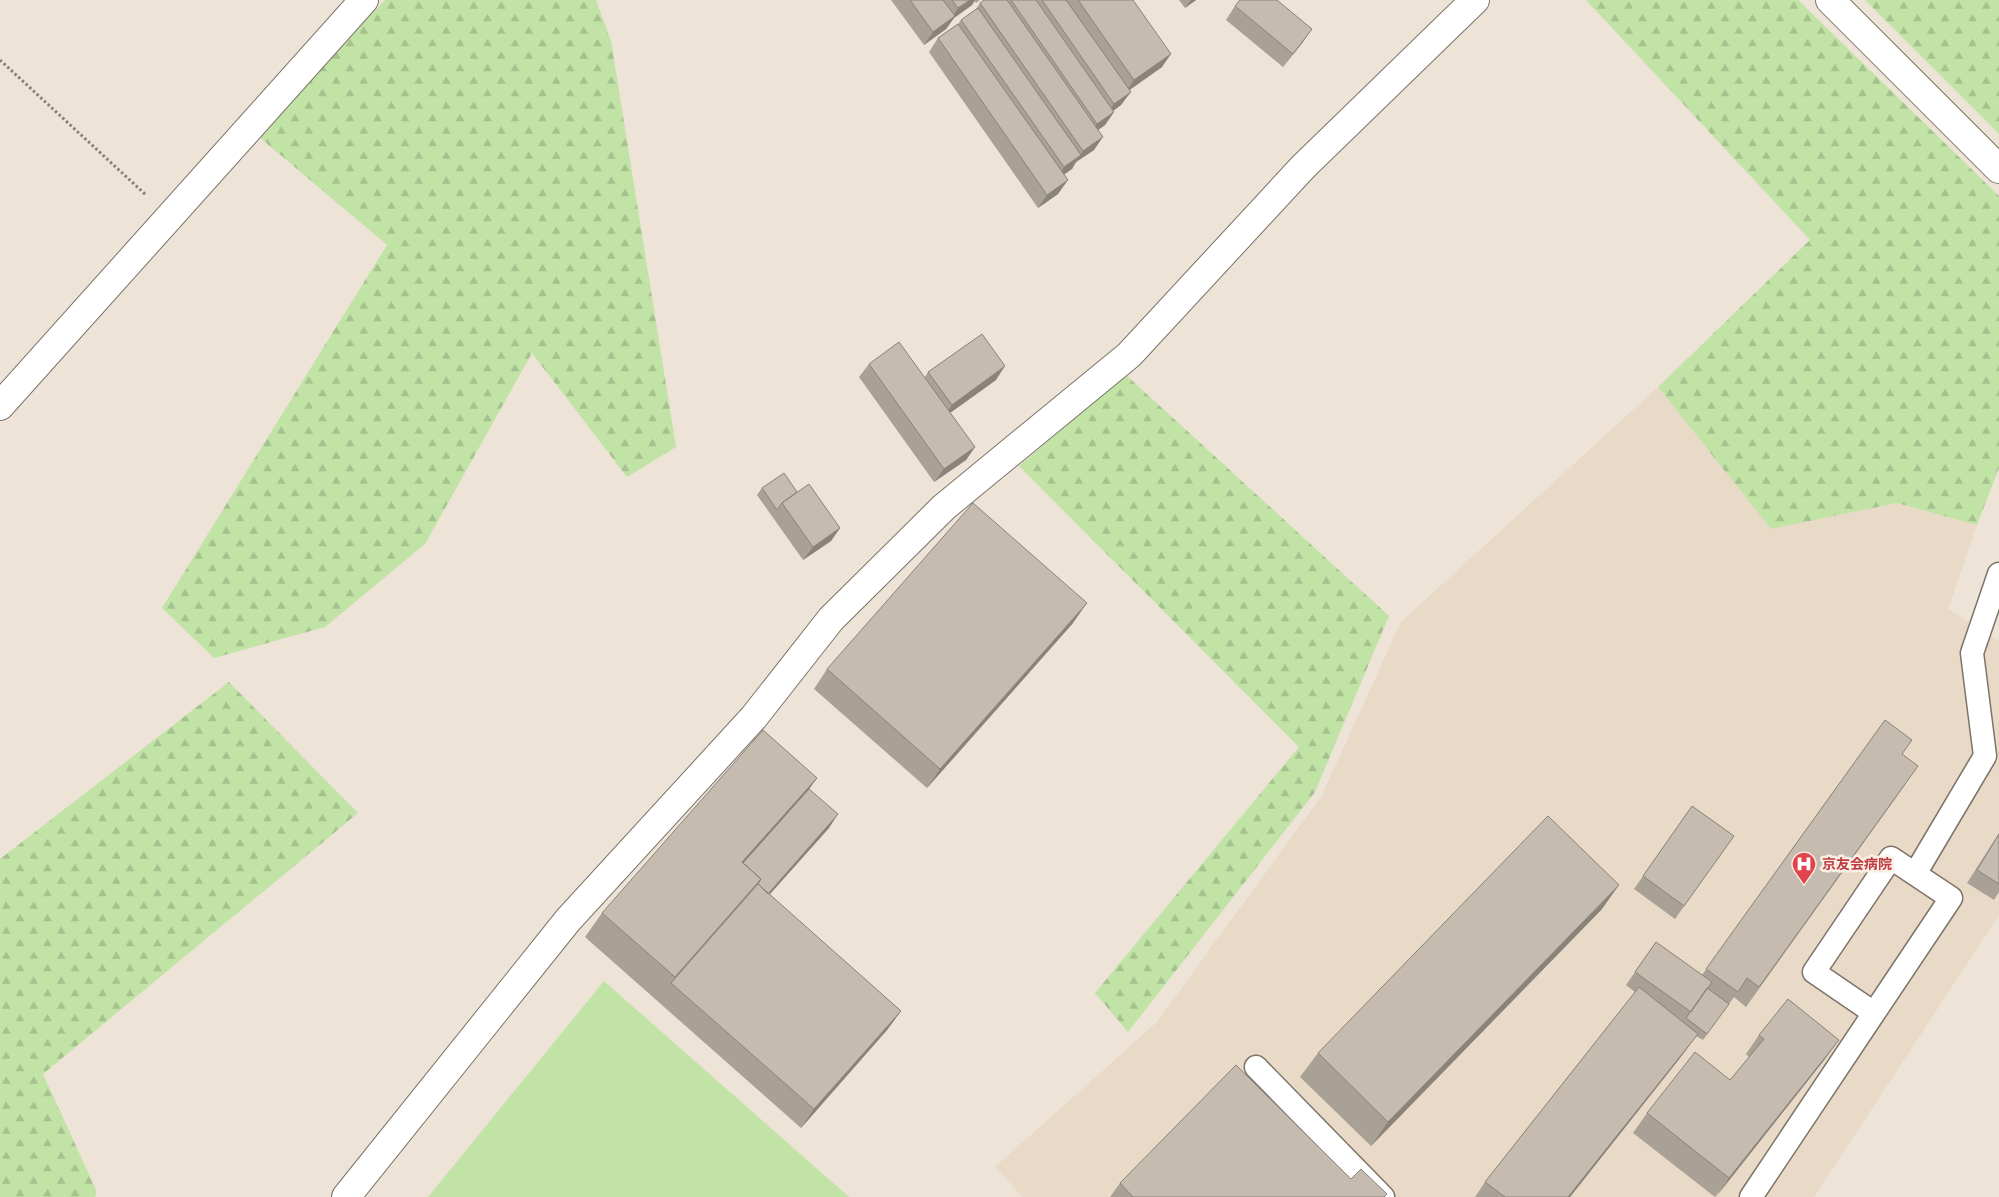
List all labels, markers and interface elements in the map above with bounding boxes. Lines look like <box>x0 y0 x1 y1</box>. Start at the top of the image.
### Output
hospital icon: 京友会病院 <box>1791 851 1817 885</box>
place label: 京友会病院 <box>1822 856 1892 872</box>

